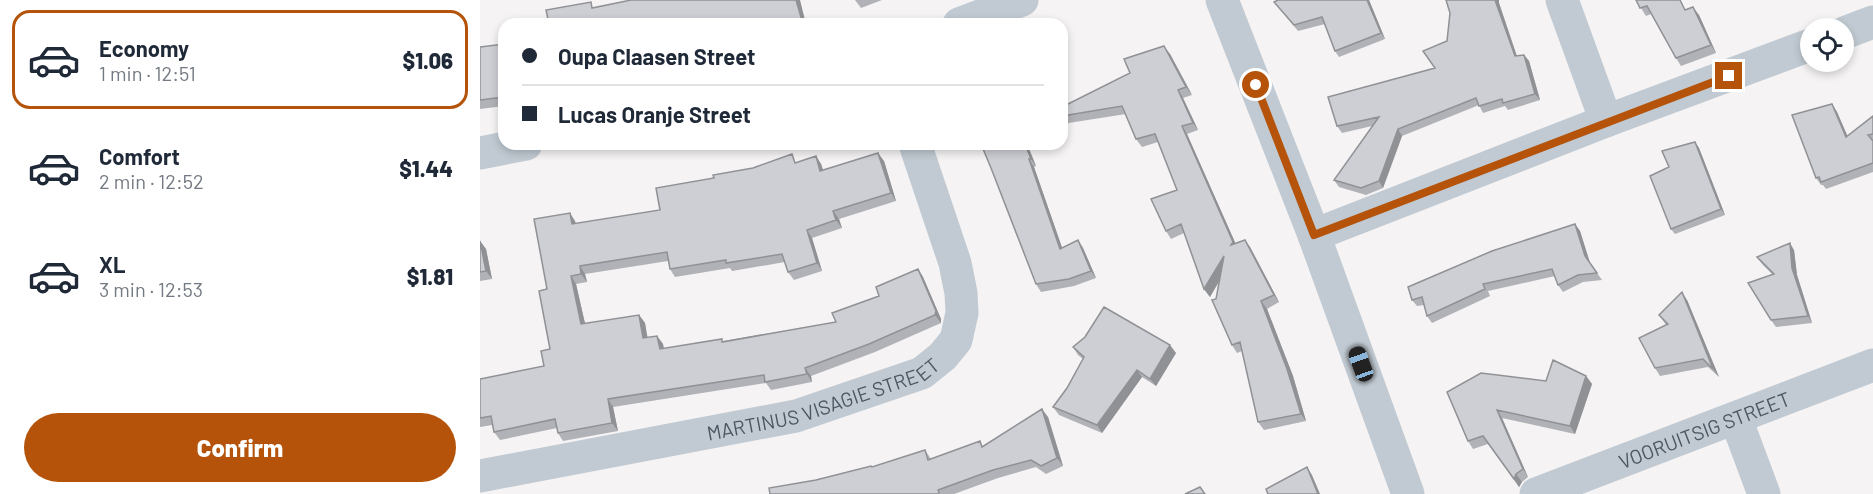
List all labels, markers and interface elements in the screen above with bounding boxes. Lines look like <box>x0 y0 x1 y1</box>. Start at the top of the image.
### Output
map controls <box>1800 18 1854 72</box>
button: locate <box>1800 18 1854 72</box>
icon: car <box>27 33 81 87</box>
text: Economy <box>99 35 189 61</box>
text: Oupa Claasen Street <box>558 43 755 69</box>
text: $1.06 <box>403 47 453 73</box>
text: 1 min · 12:51 <box>99 61 196 85</box>
route end <box>1715 62 1742 89</box>
route start <box>1242 71 1269 98</box>
text: Lucas Oranje Street <box>558 101 751 127</box>
icon: car <box>27 141 81 195</box>
text: Comfort <box>99 143 180 169</box>
text: $1.44 <box>399 155 453 181</box>
text: 2 min · 12:52 <box>99 169 204 193</box>
icon: car <box>27 249 81 303</box>
text: XL <box>99 251 125 277</box>
text: $1.81 <box>407 263 453 289</box>
text: 3 min · 12:53 <box>99 277 203 301</box>
car <box>1346 344 1376 384</box>
street label: MARTINUS VISAGIE STREET <box>705 352 944 445</box>
street label: VOORUITSIG STREET <box>1615 386 1793 473</box>
button: Confirm <box>24 413 456 482</box>

